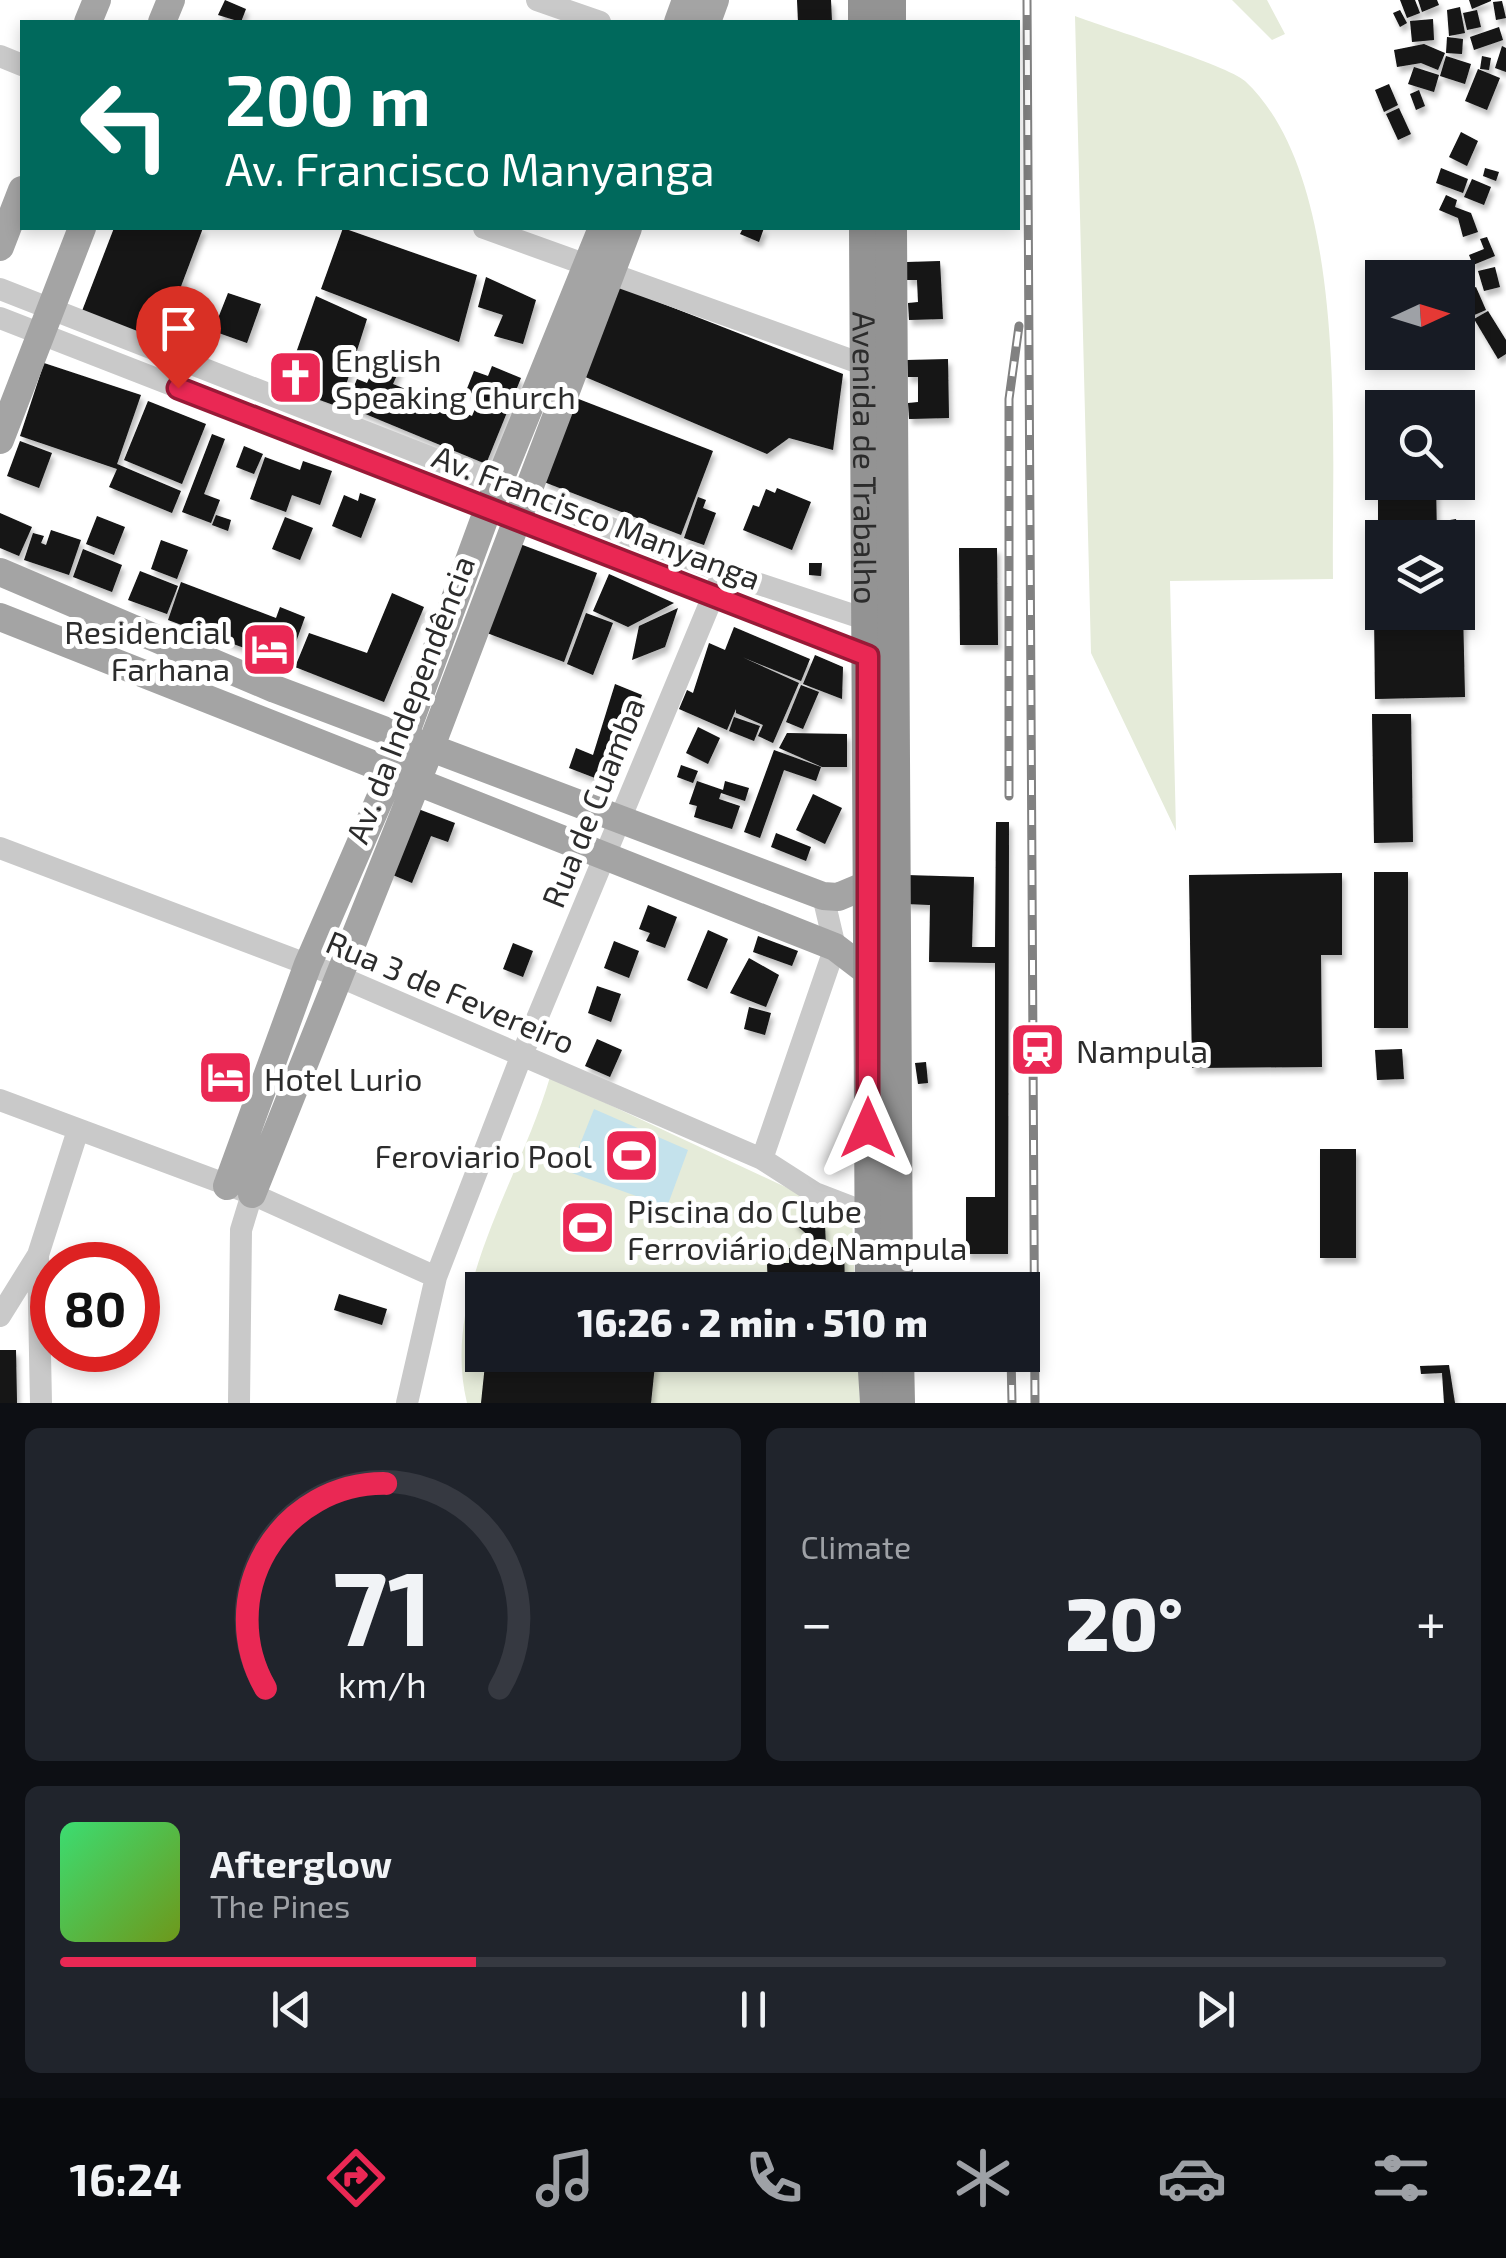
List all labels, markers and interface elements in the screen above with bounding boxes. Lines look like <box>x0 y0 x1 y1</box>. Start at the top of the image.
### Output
text: 200 m <box>225 56 431 140</box>
icon: left <box>60 60 190 190</box>
text: Av. Francisco Manyanga <box>225 141 715 195</box>
north arrow <box>1365 260 1475 370</box>
map controls <box>1365 260 1475 630</box>
pin <box>136 286 221 389</box>
icon: arrive <box>151 301 206 356</box>
street label: Avenida de Trabalho <box>846 311 886 605</box>
place label: English Speaking Church <box>335 340 576 415</box>
church icon: English Speaking Church <box>266 347 326 407</box>
button: search <box>1365 390 1475 500</box>
street label: Av. Francisco Manyanga <box>428 436 766 596</box>
button: layers <box>1365 520 1475 630</box>
street label: Av. da Independência <box>337 550 481 848</box>
place label: Residencial Farhana <box>64 612 230 687</box>
hotel icon: Residencial Farhana <box>239 619 299 679</box>
street label: Rua de Cuamba <box>533 691 651 913</box>
street label: Rua 3 de Fevereiro <box>321 922 581 1060</box>
station icon: Nampula <box>1007 1020 1067 1080</box>
place label: Nampula <box>1076 1031 1208 1069</box>
hotel icon: Hotel Lurio <box>195 1048 255 1108</box>
place label: Hotel Lurio <box>264 1059 422 1097</box>
position arrow <box>816 1076 920 1180</box>
sports icon: Feroviario Pool <box>601 1125 661 1185</box>
place label: Feroviario Pool <box>375 1136 592 1174</box>
place label: Piscina do Clube Ferroviário de Nampula <box>627 1191 967 1266</box>
sports icon: Piscina do Clube Ferroviário de Nampula <box>558 1198 618 1258</box>
speed limit sign: 80 <box>30 1242 160 1372</box>
text: 16:26 · 2 min · 510 m <box>577 1299 928 1345</box>
text: Climate <box>801 1527 911 1565</box>
text: 71 <box>333 1542 433 1667</box>
text: 20° <box>1065 1576 1183 1666</box>
text: − <box>801 1588 833 1654</box>
text: + <box>1416 1588 1446 1654</box>
text: km/h <box>338 1662 427 1705</box>
text: Afterglow <box>210 1840 392 1886</box>
text: The Pines <box>210 1886 350 1924</box>
icon: previous <box>264 1982 319 2037</box>
icon: pause <box>726 1982 781 2037</box>
icon: next <box>1188 1982 1243 2037</box>
icon: directions <box>321 2143 391 2213</box>
icon: music <box>530 2143 600 2213</box>
icon: phone <box>739 2143 809 2213</box>
icon: climate <box>948 2143 1018 2213</box>
icon: car <box>1157 2143 1227 2213</box>
icon: filters <box>1366 2143 1436 2213</box>
text: 16:24 <box>70 2151 182 2205</box>

